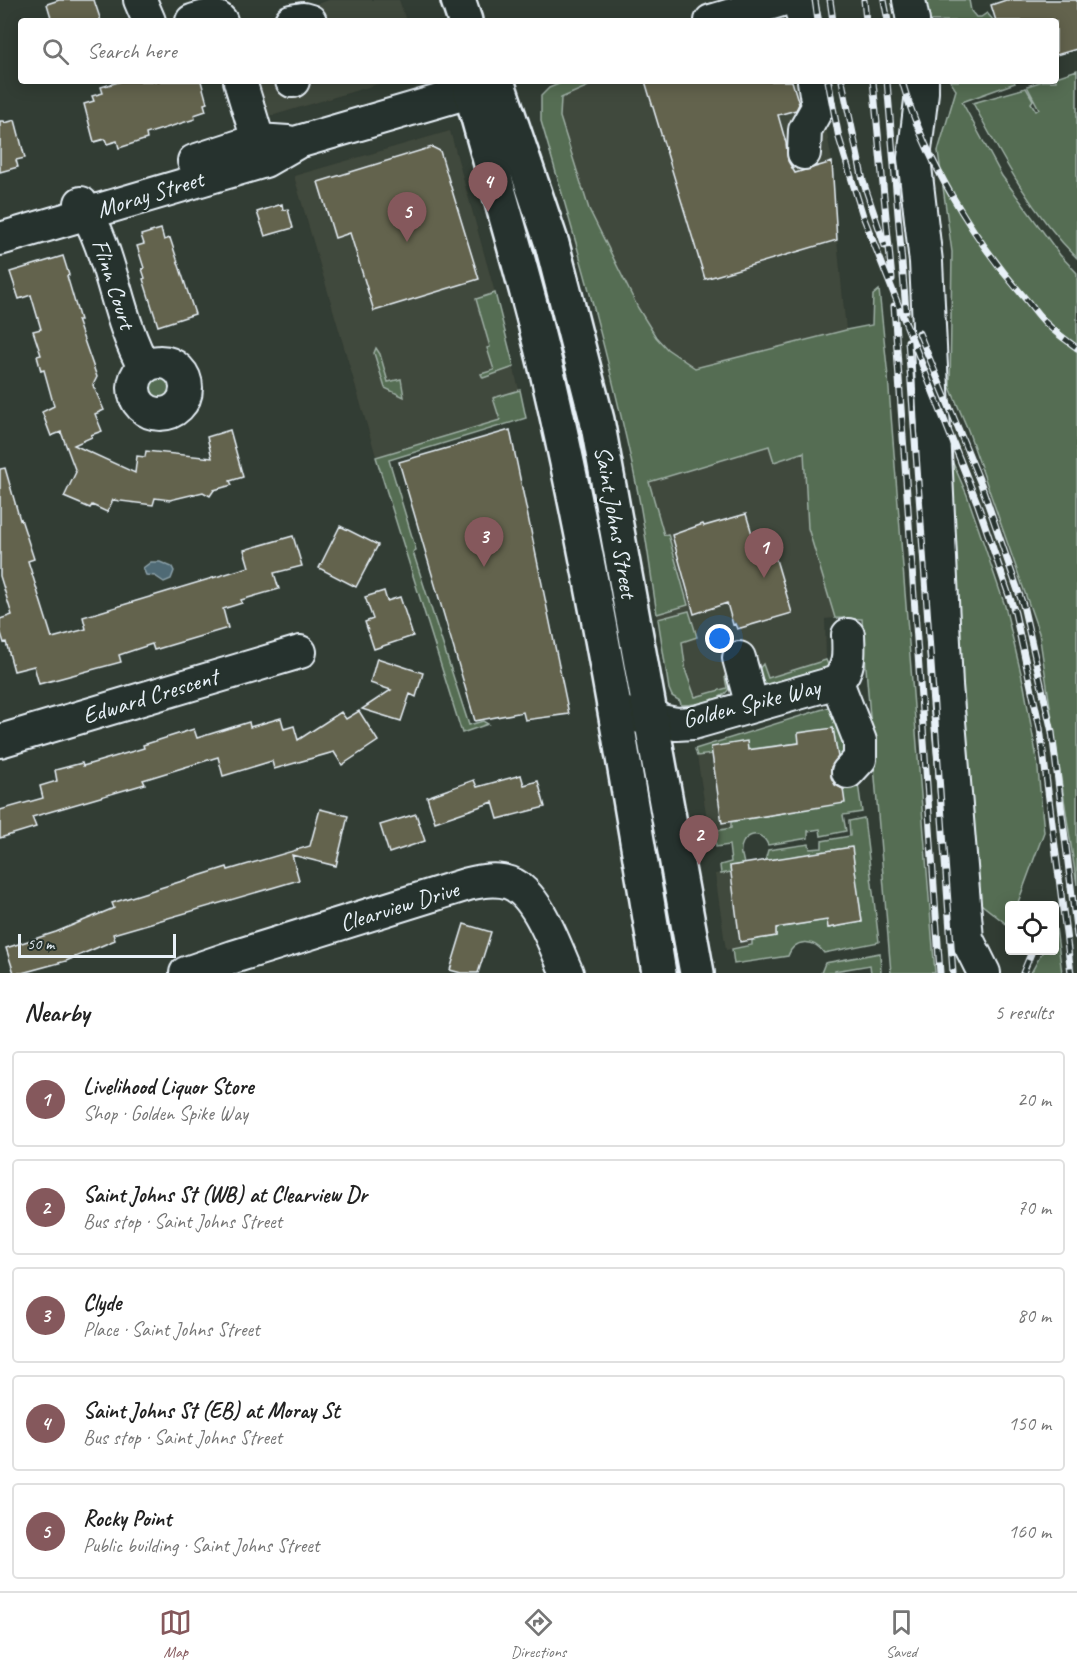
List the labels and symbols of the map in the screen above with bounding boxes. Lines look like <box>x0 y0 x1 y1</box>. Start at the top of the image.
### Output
pin: 4 <box>468 162 508 212</box>
street label: Moray Street <box>93 163 209 224</box>
pin: 5 <box>388 192 426 242</box>
street label: Flinn Court <box>85 235 143 335</box>
street label: Saint Johns Street <box>588 444 644 602</box>
pin: 3 <box>464 518 504 567</box>
pin: 1 <box>744 528 783 578</box>
your location <box>705 624 734 653</box>
street label: Edward Crescent <box>79 660 224 731</box>
street label: Golden Spike Way <box>679 671 825 735</box>
pin: 2 <box>680 816 718 865</box>
street label: Clearview Drive <box>336 873 464 938</box>
scale bar <box>18 931 176 959</box>

